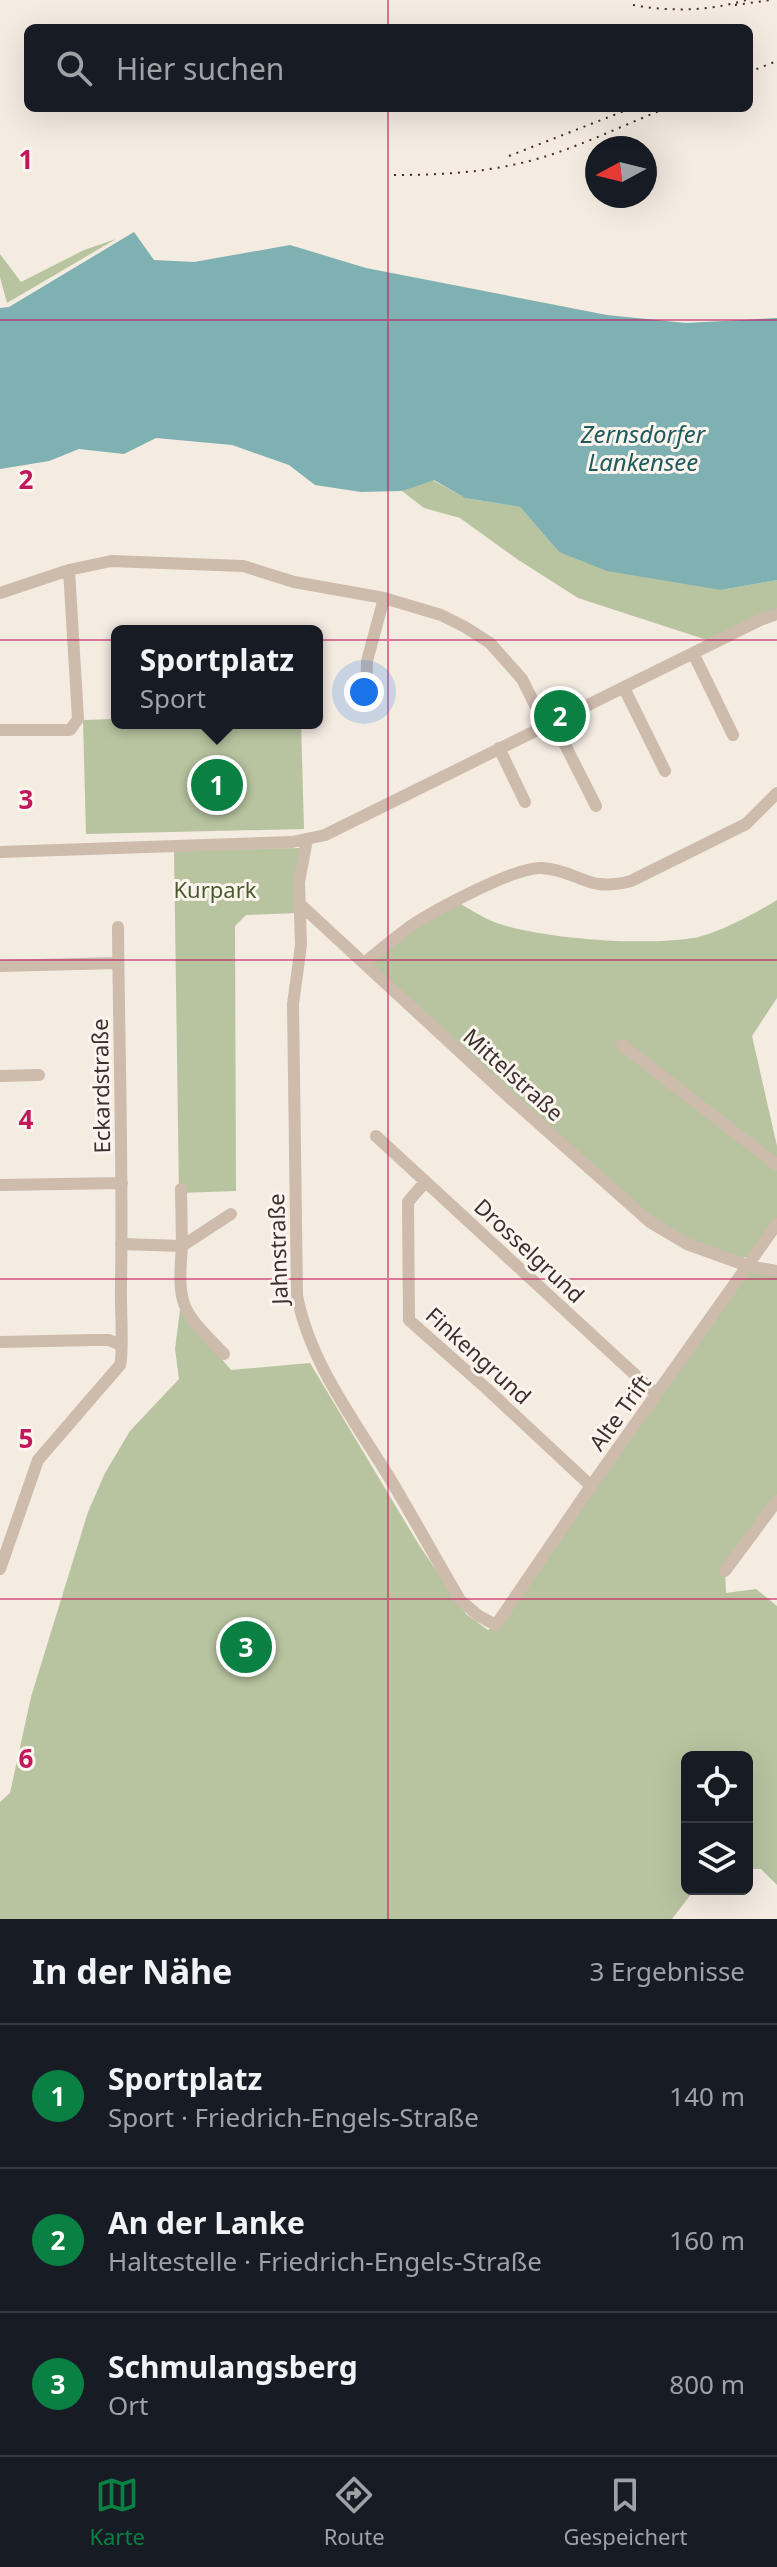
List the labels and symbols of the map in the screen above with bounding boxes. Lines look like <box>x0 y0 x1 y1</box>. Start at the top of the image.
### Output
north arrow <box>585 136 657 208</box>
text: 1 <box>19 141 33 177</box>
water label: Zernsdorfer Lankensee <box>580 417 707 478</box>
text: 2 <box>19 461 34 497</box>
your location <box>344 672 384 712</box>
pin: 2 <box>534 686 586 746</box>
pin: 1 <box>191 755 243 815</box>
text: 3 <box>19 781 33 817</box>
park label: Kurpark <box>173 874 257 904</box>
street label: Eckardstraße <box>84 1018 116 1154</box>
street label: Mittelstraße <box>457 1021 571 1127</box>
text: 4 <box>19 1101 34 1137</box>
street label: Drosselgrund <box>468 1191 592 1309</box>
street label: Jahnstraße <box>260 1193 294 1307</box>
street label: Finkengrund <box>420 1300 538 1410</box>
street label: Alte Trift <box>581 1368 657 1456</box>
text: 5 <box>19 1420 33 1456</box>
pin: 3 <box>220 1617 272 1677</box>
text: 6 <box>19 1740 34 1776</box>

